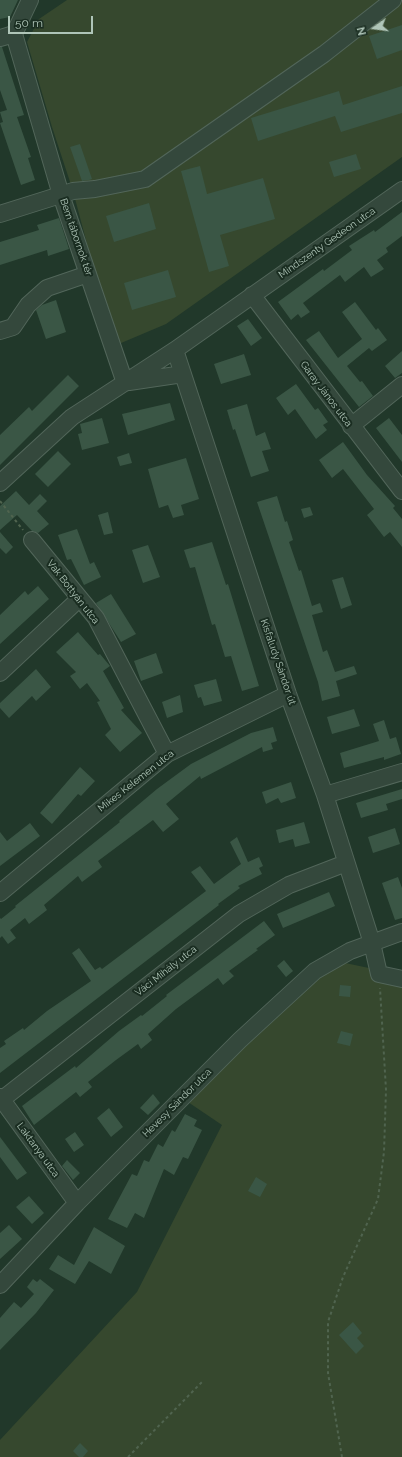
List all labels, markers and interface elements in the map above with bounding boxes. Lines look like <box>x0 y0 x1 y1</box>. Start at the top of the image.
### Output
scale bar <box>10 8 95 34</box>
north arrow <box>354 8 394 48</box>
text: 50 m <box>15 16 43 30</box>
text: N <box>355 25 369 37</box>
street label: Bem tábornok tér <box>57 197 95 277</box>
street label: Mindszenty Gedeon utca <box>276 205 378 281</box>
street label: Garay János utca <box>297 359 355 429</box>
street label: Vak Bottyán utca <box>44 558 102 626</box>
street label: Kisfaludy Sándor út <box>258 618 298 706</box>
street label: Mikes Kelemen utca <box>96 748 176 814</box>
street label: Váci Mihály utca <box>133 943 199 999</box>
street label: Hevesy Sándor utca <box>140 1066 214 1140</box>
street label: Laktanya utca <box>14 1120 62 1180</box>

